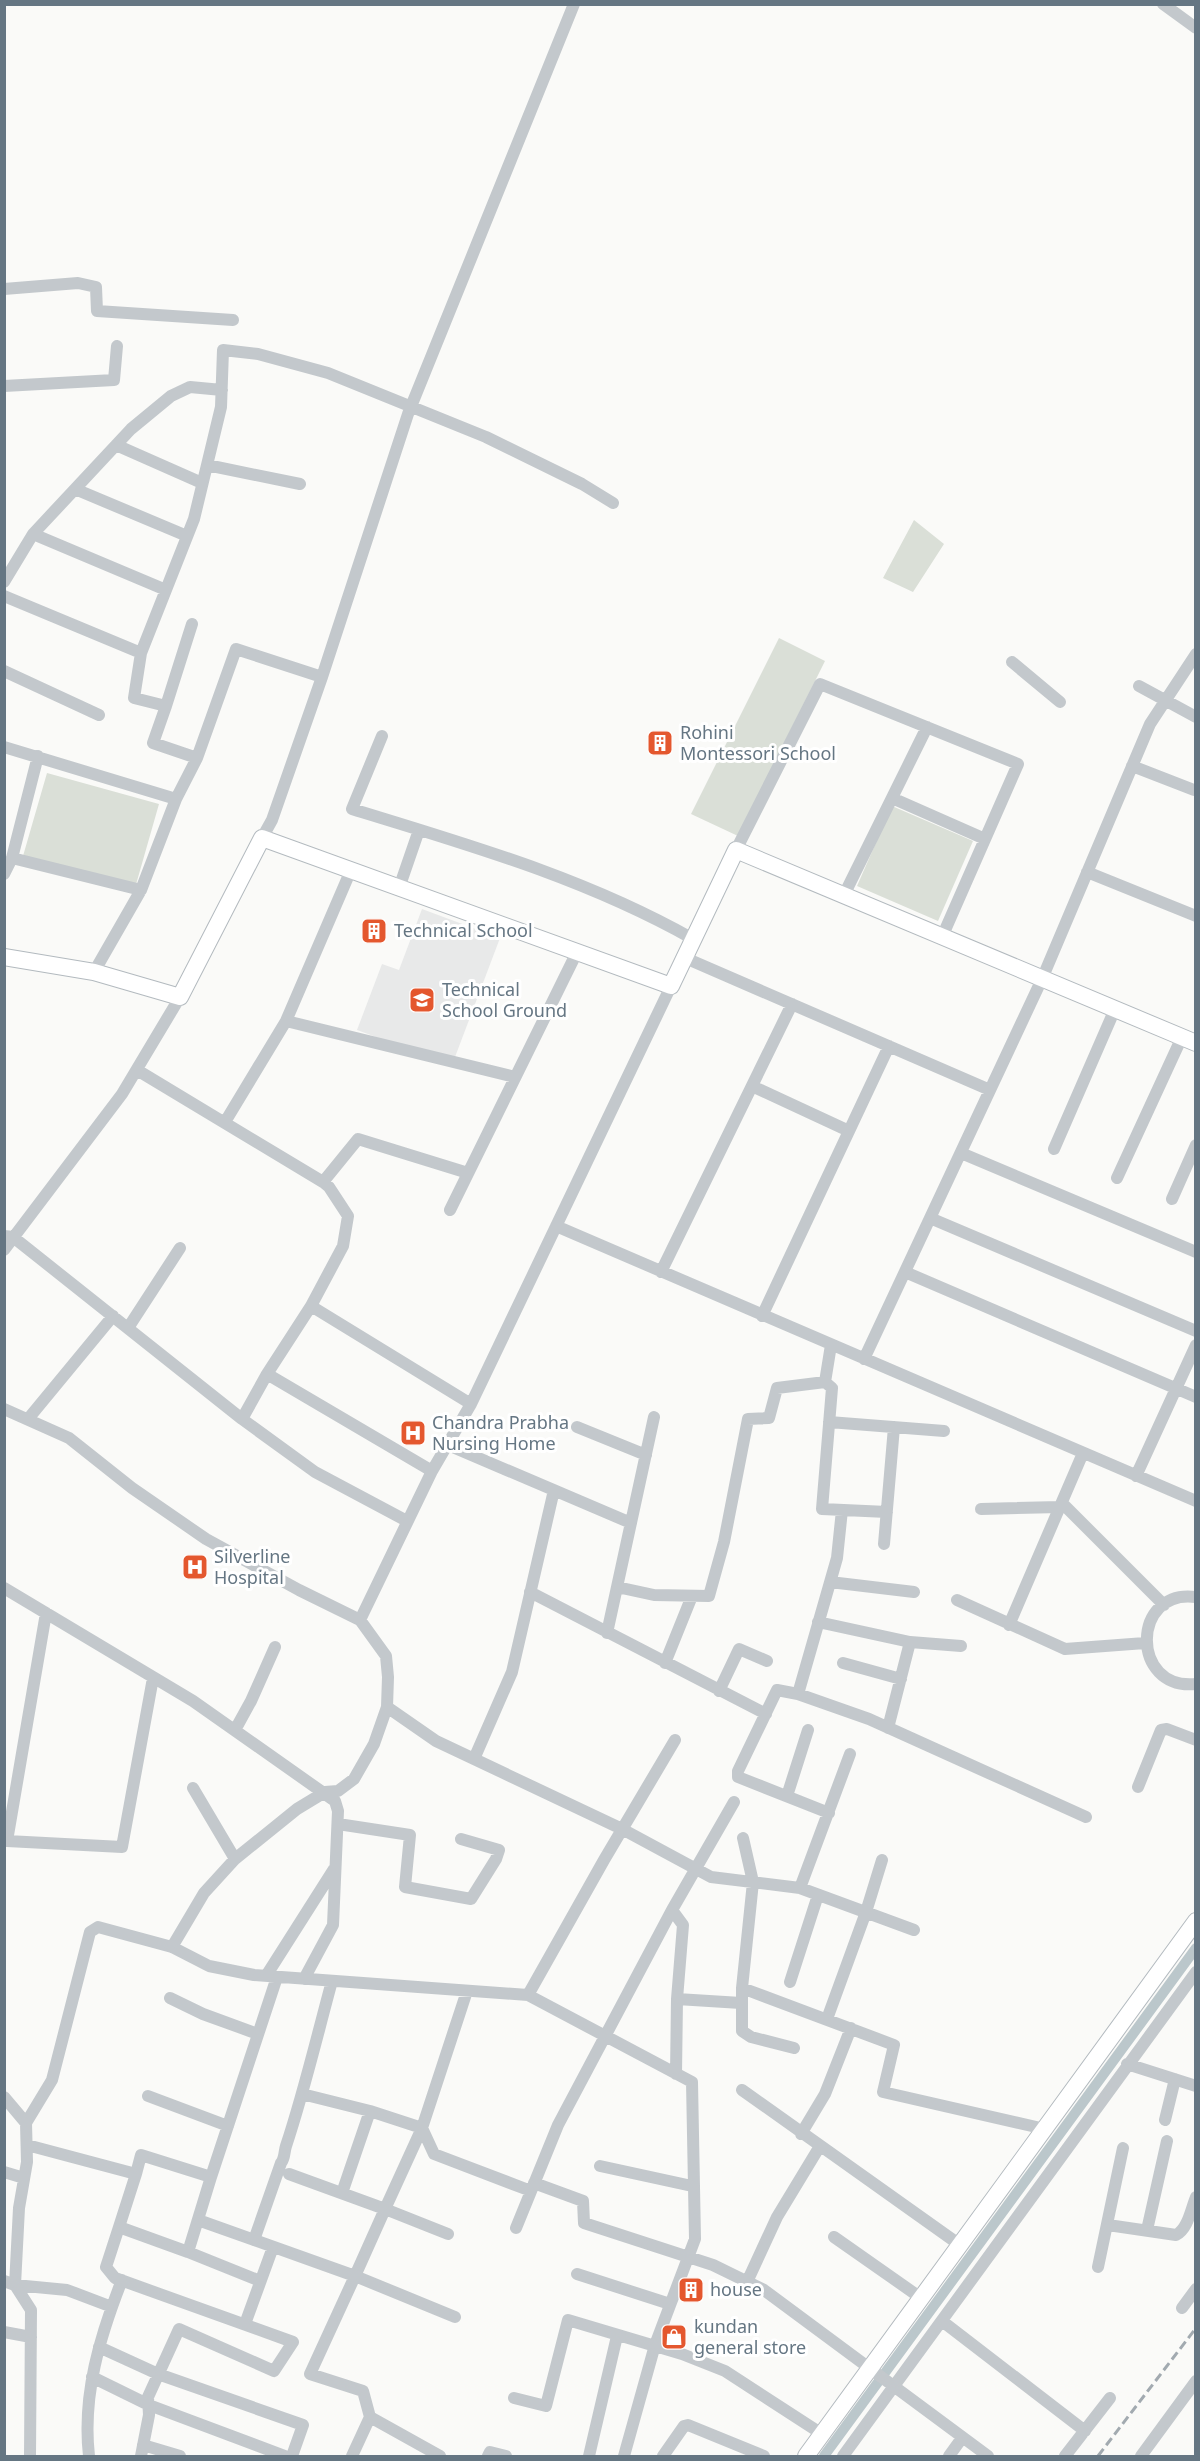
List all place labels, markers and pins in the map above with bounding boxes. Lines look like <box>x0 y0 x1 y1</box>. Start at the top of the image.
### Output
place label: Rohini Montessori School <box>680 720 836 765</box>
building icon: Rohini Montessori School <box>645 728 675 758</box>
building icon: Technical School <box>359 916 389 946</box>
place label: Technical School <box>394 918 533 942</box>
place label: Technical School Ground <box>442 977 567 1022</box>
school or university icon: Technical School Ground <box>407 985 437 1015</box>
place label: Chandra Prabha Nursing Home <box>432 1410 569 1455</box>
hospital icon: Chandra Prabha Nursing Home <box>398 1418 428 1448</box>
place label: Silverline Hospital <box>214 1544 290 1589</box>
hospital icon: Silverline Hospital <box>180 1552 210 1582</box>
building icon: house <box>676 2275 706 2305</box>
place label: house <box>710 2277 762 2301</box>
place label: kundan general store <box>694 2314 806 2359</box>
shop icon: kundan general store <box>659 2322 689 2352</box>

